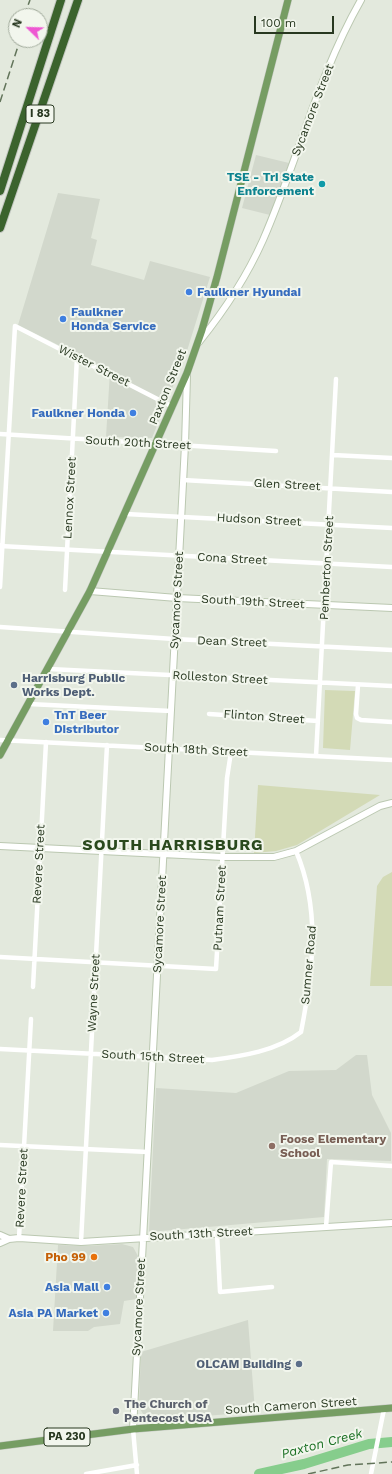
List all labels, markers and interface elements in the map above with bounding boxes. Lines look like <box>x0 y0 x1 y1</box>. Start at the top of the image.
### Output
north arrow <box>8 8 48 48</box>
scale bar <box>256 8 336 34</box>
text: 100 m <box>261 16 296 30</box>
text: N <box>10 17 25 30</box>
street label: Sycamore Street <box>289 62 337 158</box>
road number: I 83 <box>26 105 54 123</box>
place label: TSE - Tri State Enforcement <box>227 170 314 198</box>
marker: TSE - Tri State Enforcement <box>317 179 327 189</box>
place label: Faulkner Hyundai <box>197 285 301 299</box>
marker: Faulkner Hyundai <box>184 287 194 297</box>
place label: Faulkner Honda Service <box>71 305 156 333</box>
marker: Faulkner Honda Service <box>58 314 68 324</box>
street label: Wister Street <box>56 342 132 390</box>
street label: Paxton Street <box>146 347 190 427</box>
place label: Faulkner Honda <box>31 406 125 420</box>
marker: Faulkner Honda <box>128 408 138 418</box>
street label: South 20th Street <box>85 433 191 453</box>
street label: Lennox Street <box>61 457 79 539</box>
street label: Glen Street <box>253 476 321 494</box>
street label: Hudson Street <box>216 511 302 529</box>
street label: Pemberton Street <box>317 515 337 621</box>
street label: Cona Street <box>197 550 267 568</box>
street label: Sycamore Street <box>167 551 187 649</box>
street label: South 19th Street <box>201 592 305 612</box>
street label: Dean Street <box>197 634 267 650</box>
street label: Rolleston Street <box>172 668 268 688</box>
place label: Harrisburg Public Works Dept. <box>22 671 125 699</box>
marker: Harrisburg Public Works Dept. <box>9 680 19 690</box>
street label: Flinton Street <box>223 707 305 727</box>
place label: TnT Beer Distributor <box>54 708 119 736</box>
marker: TnT Beer Distributor <box>41 717 51 727</box>
street label: South 18th Street <box>144 740 248 760</box>
street label: Revere Street <box>30 824 48 904</box>
district label: SOUTH HARRISBURG <box>82 835 264 855</box>
street label: Putnam Street <box>211 865 229 951</box>
street label: Sycamore Street <box>150 875 170 973</box>
street label: Sumner Road <box>298 925 320 1005</box>
street label: Wayne Street <box>85 954 103 1032</box>
street label: South 15th Street <box>101 1047 205 1067</box>
place label: Foose Elementary School <box>280 1132 386 1160</box>
marker: Foose Elementary School <box>267 1141 277 1151</box>
street label: Revere Street <box>13 1148 31 1228</box>
street label: South 13th Street <box>149 1224 253 1244</box>
place label: Pho 99 <box>45 1250 86 1264</box>
marker: Pho 99 <box>89 1252 99 1262</box>
street label: Sycamore Street <box>129 1258 149 1356</box>
place label: Asia Mall <box>45 1280 99 1294</box>
marker: Asia Mall <box>102 1282 112 1292</box>
place label: Asia PA Market <box>9 1306 98 1320</box>
marker: Asia PA Market <box>101 1308 111 1318</box>
place label: OLCAM Building <box>196 1357 291 1371</box>
marker: OLCAM Building <box>294 1359 304 1369</box>
street label: South Cameron Street <box>225 1394 357 1418</box>
place label: The Church of Pentecost USA <box>124 1397 212 1425</box>
marker: The Church of Pentecost USA <box>111 1406 121 1416</box>
water label: Paxton Creek <box>280 1426 364 1462</box>
road number: PA 230 <box>44 1428 90 1446</box>

